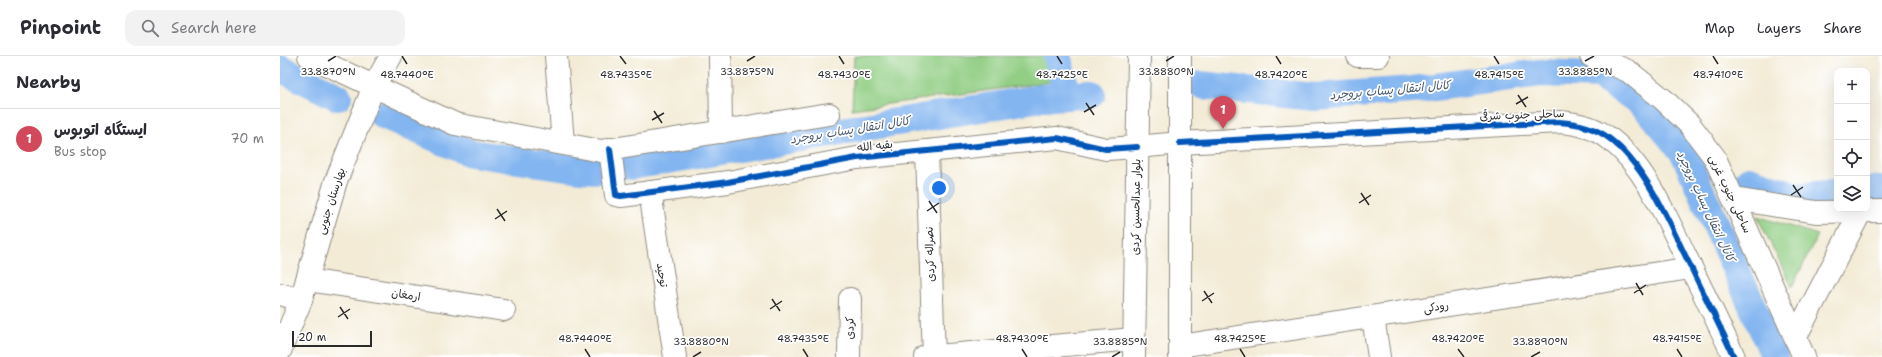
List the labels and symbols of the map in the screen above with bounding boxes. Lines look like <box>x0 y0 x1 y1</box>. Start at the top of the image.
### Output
text: 33.8870°N <box>300 65 356 78</box>
text: 33.8875°N <box>720 65 774 78</box>
text: 33.8880°N <box>1138 65 1194 78</box>
text: 33.8885°N <box>1558 65 1612 78</box>
text: 48.7440°E <box>380 68 434 81</box>
text: 48.7435°E <box>600 68 652 81</box>
text: 48.7430°E <box>817 68 871 81</box>
text: 48.7425°E <box>1036 68 1088 81</box>
text: 48.7420°E <box>1255 68 1308 81</box>
text: 48.7415°E <box>1474 68 1524 81</box>
text: 48.7410°E <box>1693 68 1743 81</box>
water label: کانال انتقال پساب بروجرد <box>1329 77 1453 103</box>
pin: 1 <box>1210 96 1236 129</box>
street label: ساحلی جنوب شرقی <box>1479 106 1565 124</box>
water label: کانال انتقال پساب بروجرد <box>789 112 913 147</box>
street label: بقیه الله <box>856 137 894 155</box>
water label: کانال انتقال پساب بروجرد <box>1673 148 1740 266</box>
street label: ساحلی جنوب غربی <box>1705 152 1755 236</box>
street label: بلوار عبدالحسین کردی <box>1128 159 1144 255</box>
street label: بهارستان جنوبی <box>313 166 349 236</box>
your location <box>929 178 949 198</box>
street label: نصراله کردی <box>922 226 938 282</box>
street label: توحید <box>653 262 671 289</box>
street label: ارمغان <box>390 285 422 305</box>
street label: رودکی <box>1422 298 1450 316</box>
street label: کردی <box>842 316 858 340</box>
scale bar <box>292 329 372 348</box>
text: 48.7440°E <box>558 332 612 345</box>
text: 48.7435°E <box>777 332 829 345</box>
text: 48.7430°E <box>995 332 1049 345</box>
text: 48.7425°E <box>1214 332 1266 345</box>
text: 48.7420°E <box>1432 332 1485 345</box>
text: 48.7415°E <box>1652 332 1702 345</box>
text: 33.8880°N <box>673 335 729 348</box>
text: 33.8885°N <box>1093 335 1147 348</box>
text: 33.8890°N <box>1512 335 1568 348</box>

